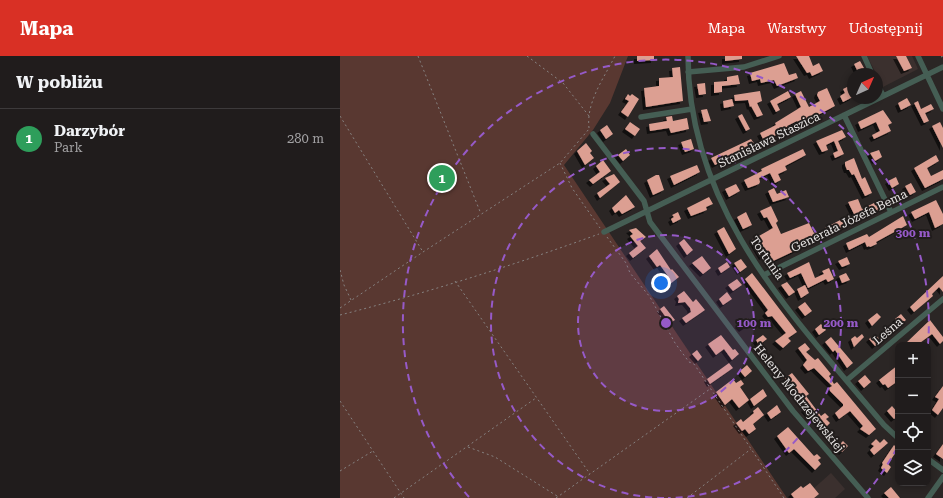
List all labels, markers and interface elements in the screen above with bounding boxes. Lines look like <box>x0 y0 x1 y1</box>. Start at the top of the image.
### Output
text: Mapa <box>20 17 73 40</box>
text: Mapa <box>708 20 745 36</box>
text: Warstwy <box>767 20 826 36</box>
text: Udostępnij <box>848 20 923 36</box>
north arrow <box>847 68 883 104</box>
text: W pobliżu <box>16 72 103 92</box>
street label: Stanisława Staszica <box>716 109 823 171</box>
text: Darzybór <box>54 122 125 140</box>
text: 1 <box>25 131 33 146</box>
text: 280 m <box>287 131 324 146</box>
text: Park <box>54 140 83 155</box>
pin: 1 <box>429 163 455 193</box>
street label: Generała Józefa Bema <box>789 187 910 255</box>
text: 300 m <box>896 226 931 240</box>
street label: Tortunia <box>747 234 787 283</box>
your location <box>651 273 671 293</box>
street label: Leśna <box>870 314 906 347</box>
centre of rings <box>659 316 673 330</box>
text: 100 m <box>737 316 772 330</box>
text: 200 m <box>824 316 859 330</box>
street label: Heleny Modrzejewskiej <box>751 341 847 455</box>
map controls <box>895 342 931 486</box>
button: + <box>895 342 931 378</box>
button: − <box>895 378 931 414</box>
button: locate <box>895 414 931 450</box>
button: layers <box>895 450 931 486</box>

